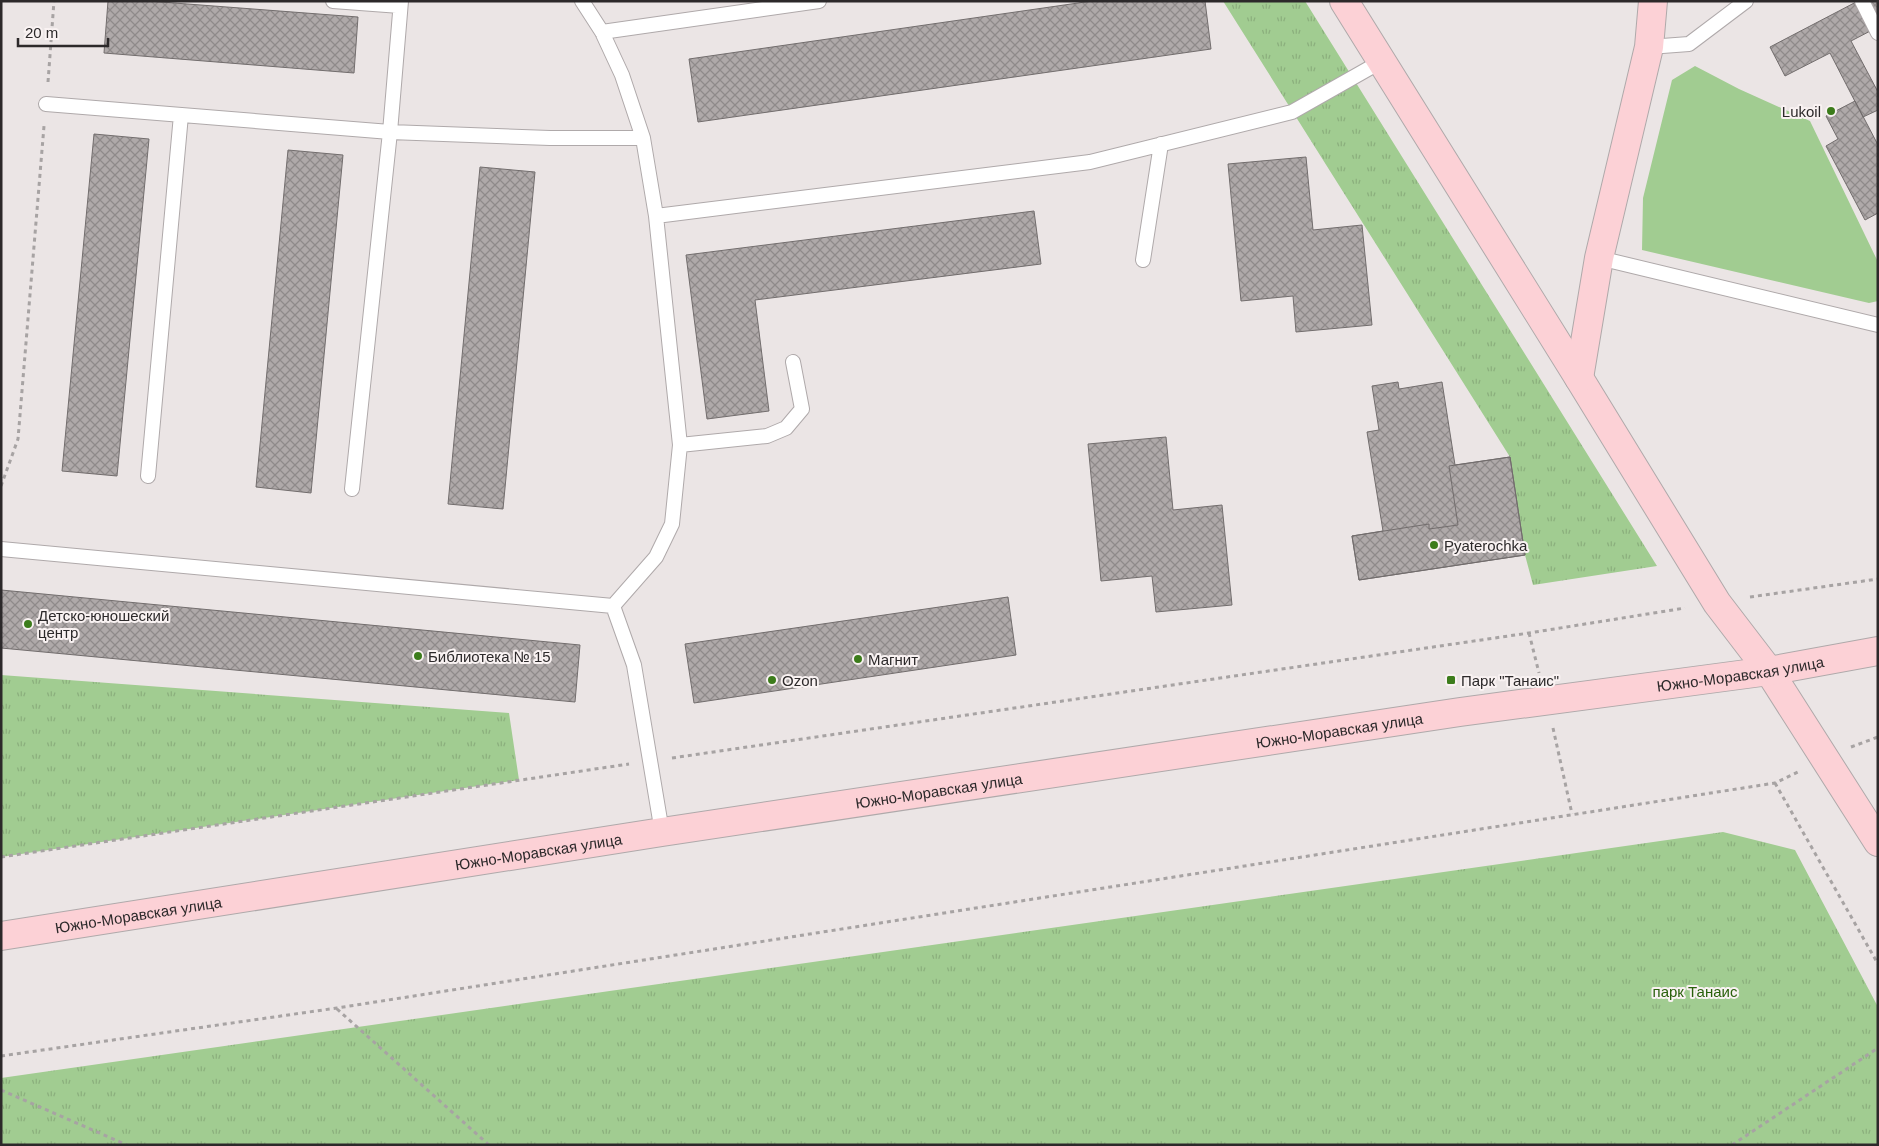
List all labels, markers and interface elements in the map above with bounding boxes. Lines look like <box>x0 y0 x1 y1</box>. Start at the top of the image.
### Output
scale bar <box>18 15 108 47</box>
text: 20 m <box>25 24 58 41</box>
place label: Lukoil <box>1782 103 1821 120</box>
marker: Lukoil <box>1825 105 1837 117</box>
place label: Pyaterochka <box>1444 537 1528 554</box>
marker: Pyaterochka <box>1428 539 1440 551</box>
place label: Детско-юношеский центр <box>38 607 169 641</box>
marker: Детско-юношеский центр <box>22 618 34 630</box>
place label: Библиотека № 15 <box>428 648 551 665</box>
marker: Библиотека № 15 <box>412 650 424 662</box>
place label: Магнит <box>868 651 918 668</box>
marker: Магнит <box>852 653 864 665</box>
street label: Южно-Моравская улица <box>1656 653 1826 694</box>
place label: Ozon <box>782 672 818 689</box>
place label: Парк "Танаис" <box>1461 672 1559 689</box>
marker: Ozon <box>766 674 778 686</box>
marker: Парк "Танаис" <box>1445 674 1457 686</box>
street label: Южно-Моравская улица <box>1255 709 1425 751</box>
street label: Южно-Моравская улица <box>854 769 1024 811</box>
street label: Южно-Моравская улица <box>454 830 624 873</box>
street label: Южно-Моравская улица <box>54 893 224 936</box>
park label: парк Танаис <box>1653 983 1738 1000</box>

